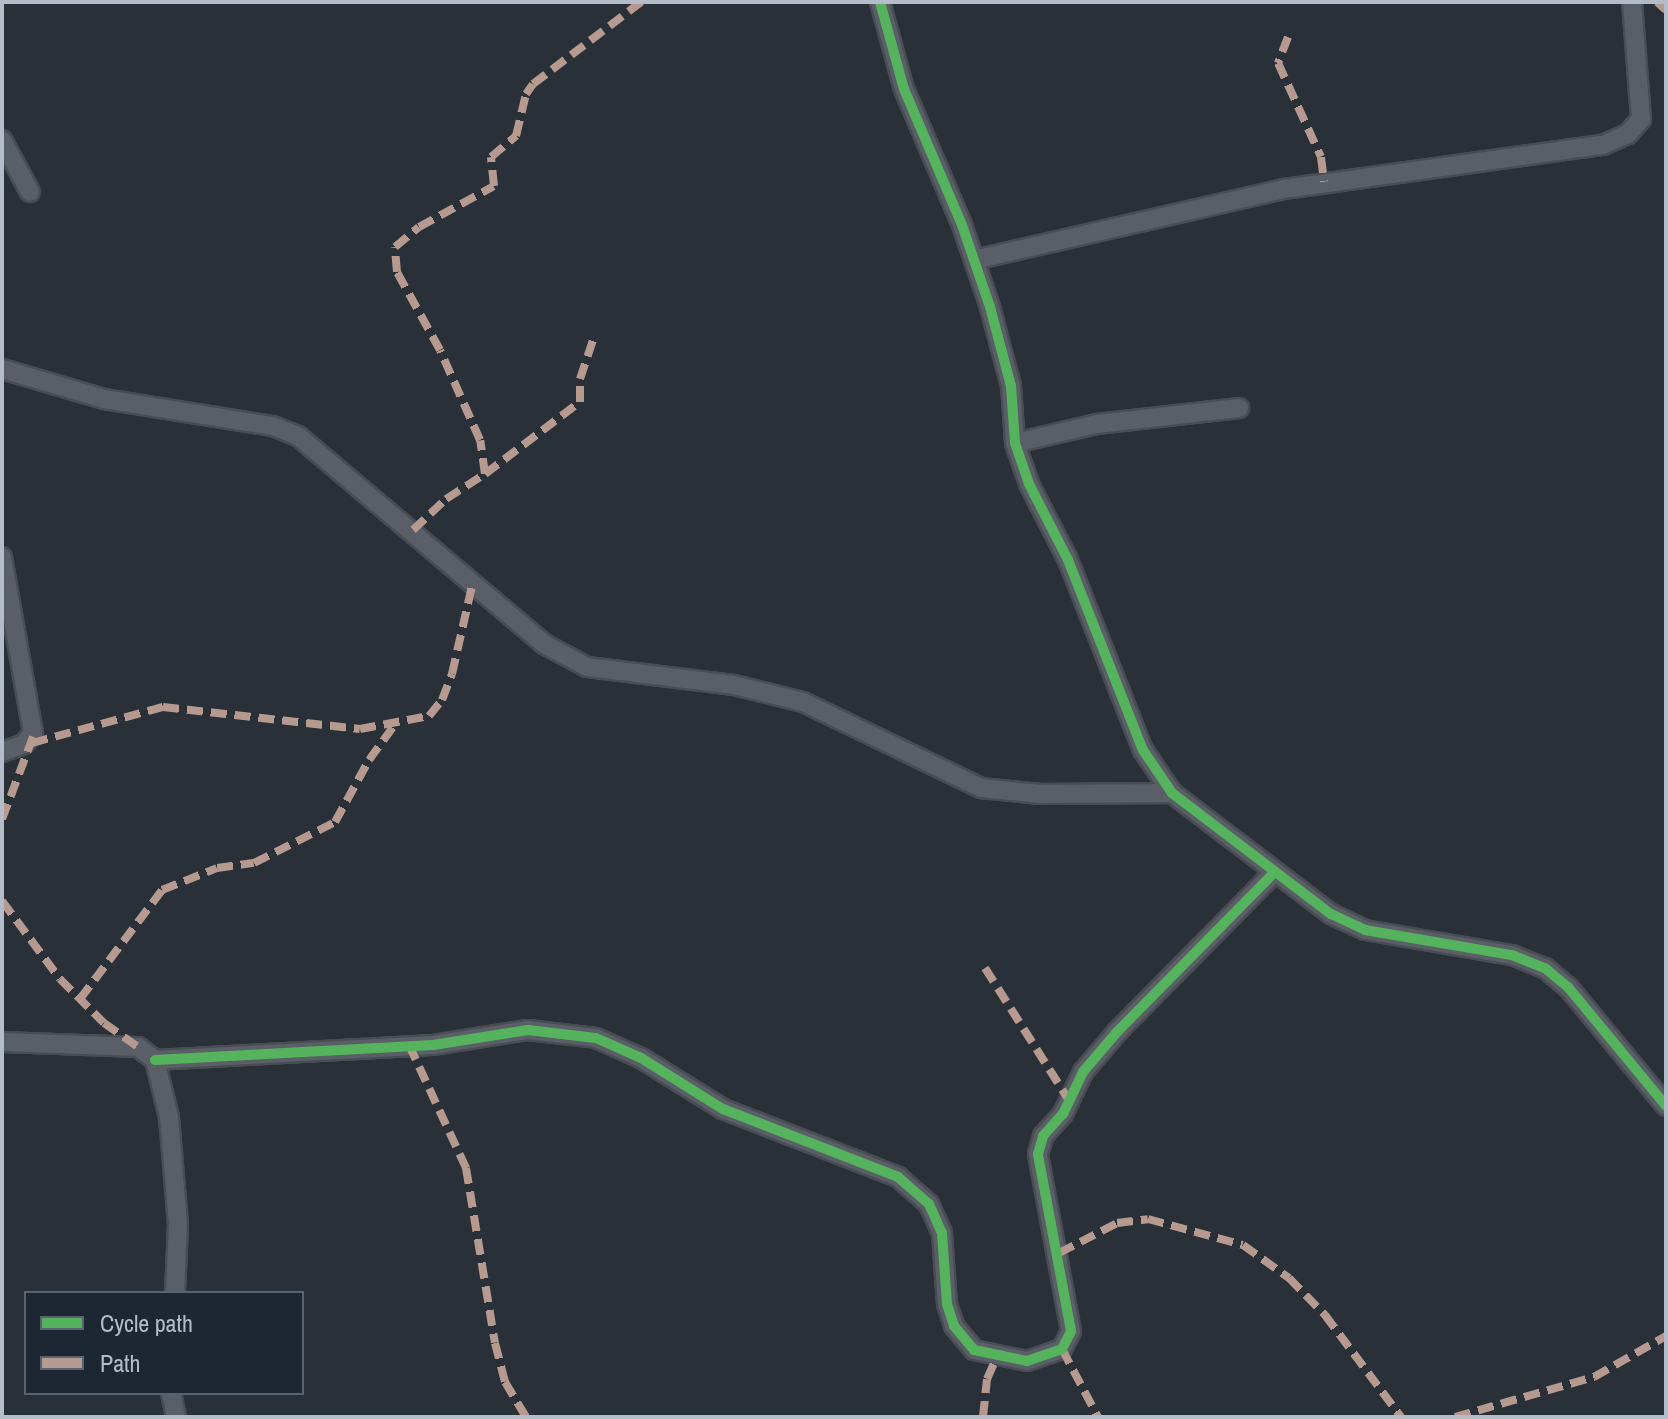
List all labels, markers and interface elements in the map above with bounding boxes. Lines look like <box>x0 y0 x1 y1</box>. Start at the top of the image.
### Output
legend <box>24 1291 304 1395</box>
text: Cycle path <box>100 1307 193 1339</box>
text: Path <box>100 1347 141 1379</box>

